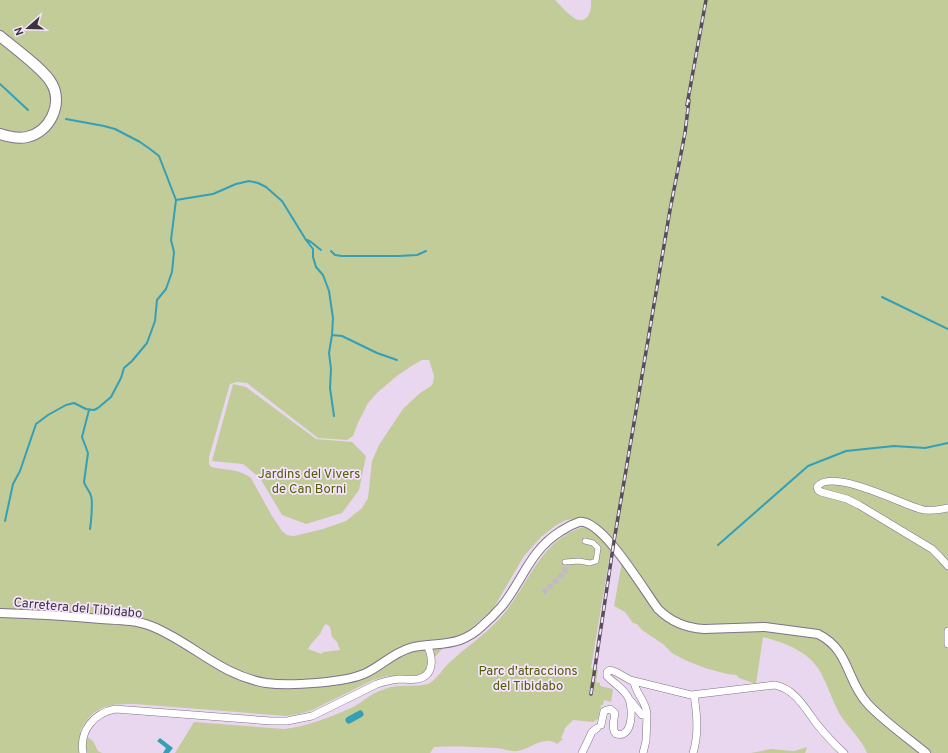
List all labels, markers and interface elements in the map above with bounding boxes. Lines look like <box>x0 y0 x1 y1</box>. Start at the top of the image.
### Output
north arrow <box>8 8 48 48</box>
text: N <box>12 25 27 37</box>
park label: Jardins del Vivers de Can Borni <box>258 467 360 498</box>
street label: Carretera del Tibidabo <box>13 595 143 623</box>
park label: Parc d'atraccions del Tibidabo <box>478 664 578 695</box>

